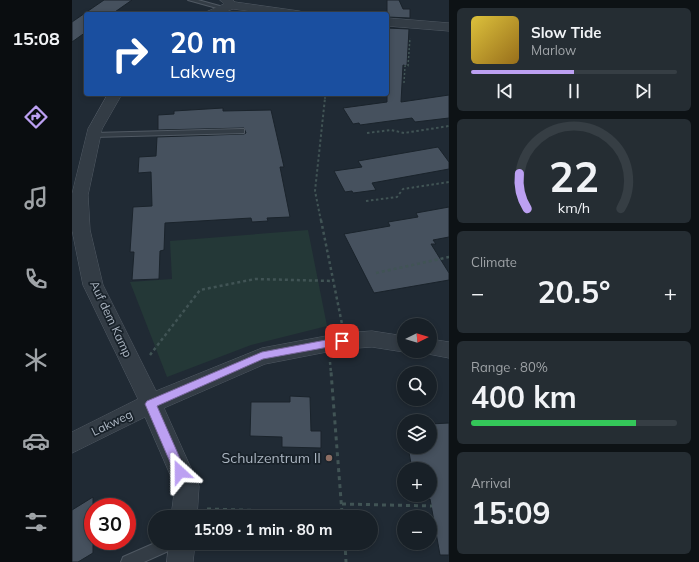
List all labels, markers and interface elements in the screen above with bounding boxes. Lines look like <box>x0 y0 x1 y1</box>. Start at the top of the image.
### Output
text: Slow Tide <box>531 23 601 42</box>
text: 20 m <box>170 25 236 60</box>
text: 15:08 <box>12 27 60 50</box>
icon: right <box>104 28 156 80</box>
text: Marlow <box>531 42 576 58</box>
text: Lakweg <box>170 60 236 83</box>
icon: previous <box>494 80 516 102</box>
icon: pause <box>563 80 585 102</box>
icon: next <box>632 80 654 102</box>
icon: directions <box>22 103 50 131</box>
text: 22 <box>549 149 599 201</box>
icon: music <box>22 184 50 212</box>
text: km/h <box>558 198 590 216</box>
text: Climate <box>471 254 517 270</box>
icon: phone <box>22 265 50 293</box>
text: 20.5° <box>538 273 610 311</box>
street label: Auf dem Kamp <box>87 278 136 360</box>
text: − <box>471 279 484 307</box>
text: + <box>664 279 677 307</box>
north arrow <box>397 318 437 358</box>
map controls <box>397 318 437 550</box>
pin <box>325 324 359 358</box>
icon: arrive <box>331 330 353 352</box>
icon: climate <box>22 346 50 374</box>
text: Range · 80% <box>471 359 548 375</box>
button: search <box>397 366 437 406</box>
text: 400 km <box>471 378 577 416</box>
street label: Lakweg <box>89 406 135 439</box>
button: layers <box>397 414 437 454</box>
icon: car <box>22 427 50 455</box>
place label: Schulzentrum II <box>222 449 321 467</box>
position arrow <box>159 451 201 493</box>
marker: Schulzentrum II <box>324 453 334 463</box>
button: + <box>397 462 437 502</box>
text: Arrival <box>471 475 511 491</box>
text: 15:09 <box>471 494 550 532</box>
speed limit sign: 30 <box>84 498 136 550</box>
icon: filters <box>22 508 50 536</box>
button: − <box>397 510 437 550</box>
text: 15:09 · 1 min · 80 m <box>194 520 332 539</box>

